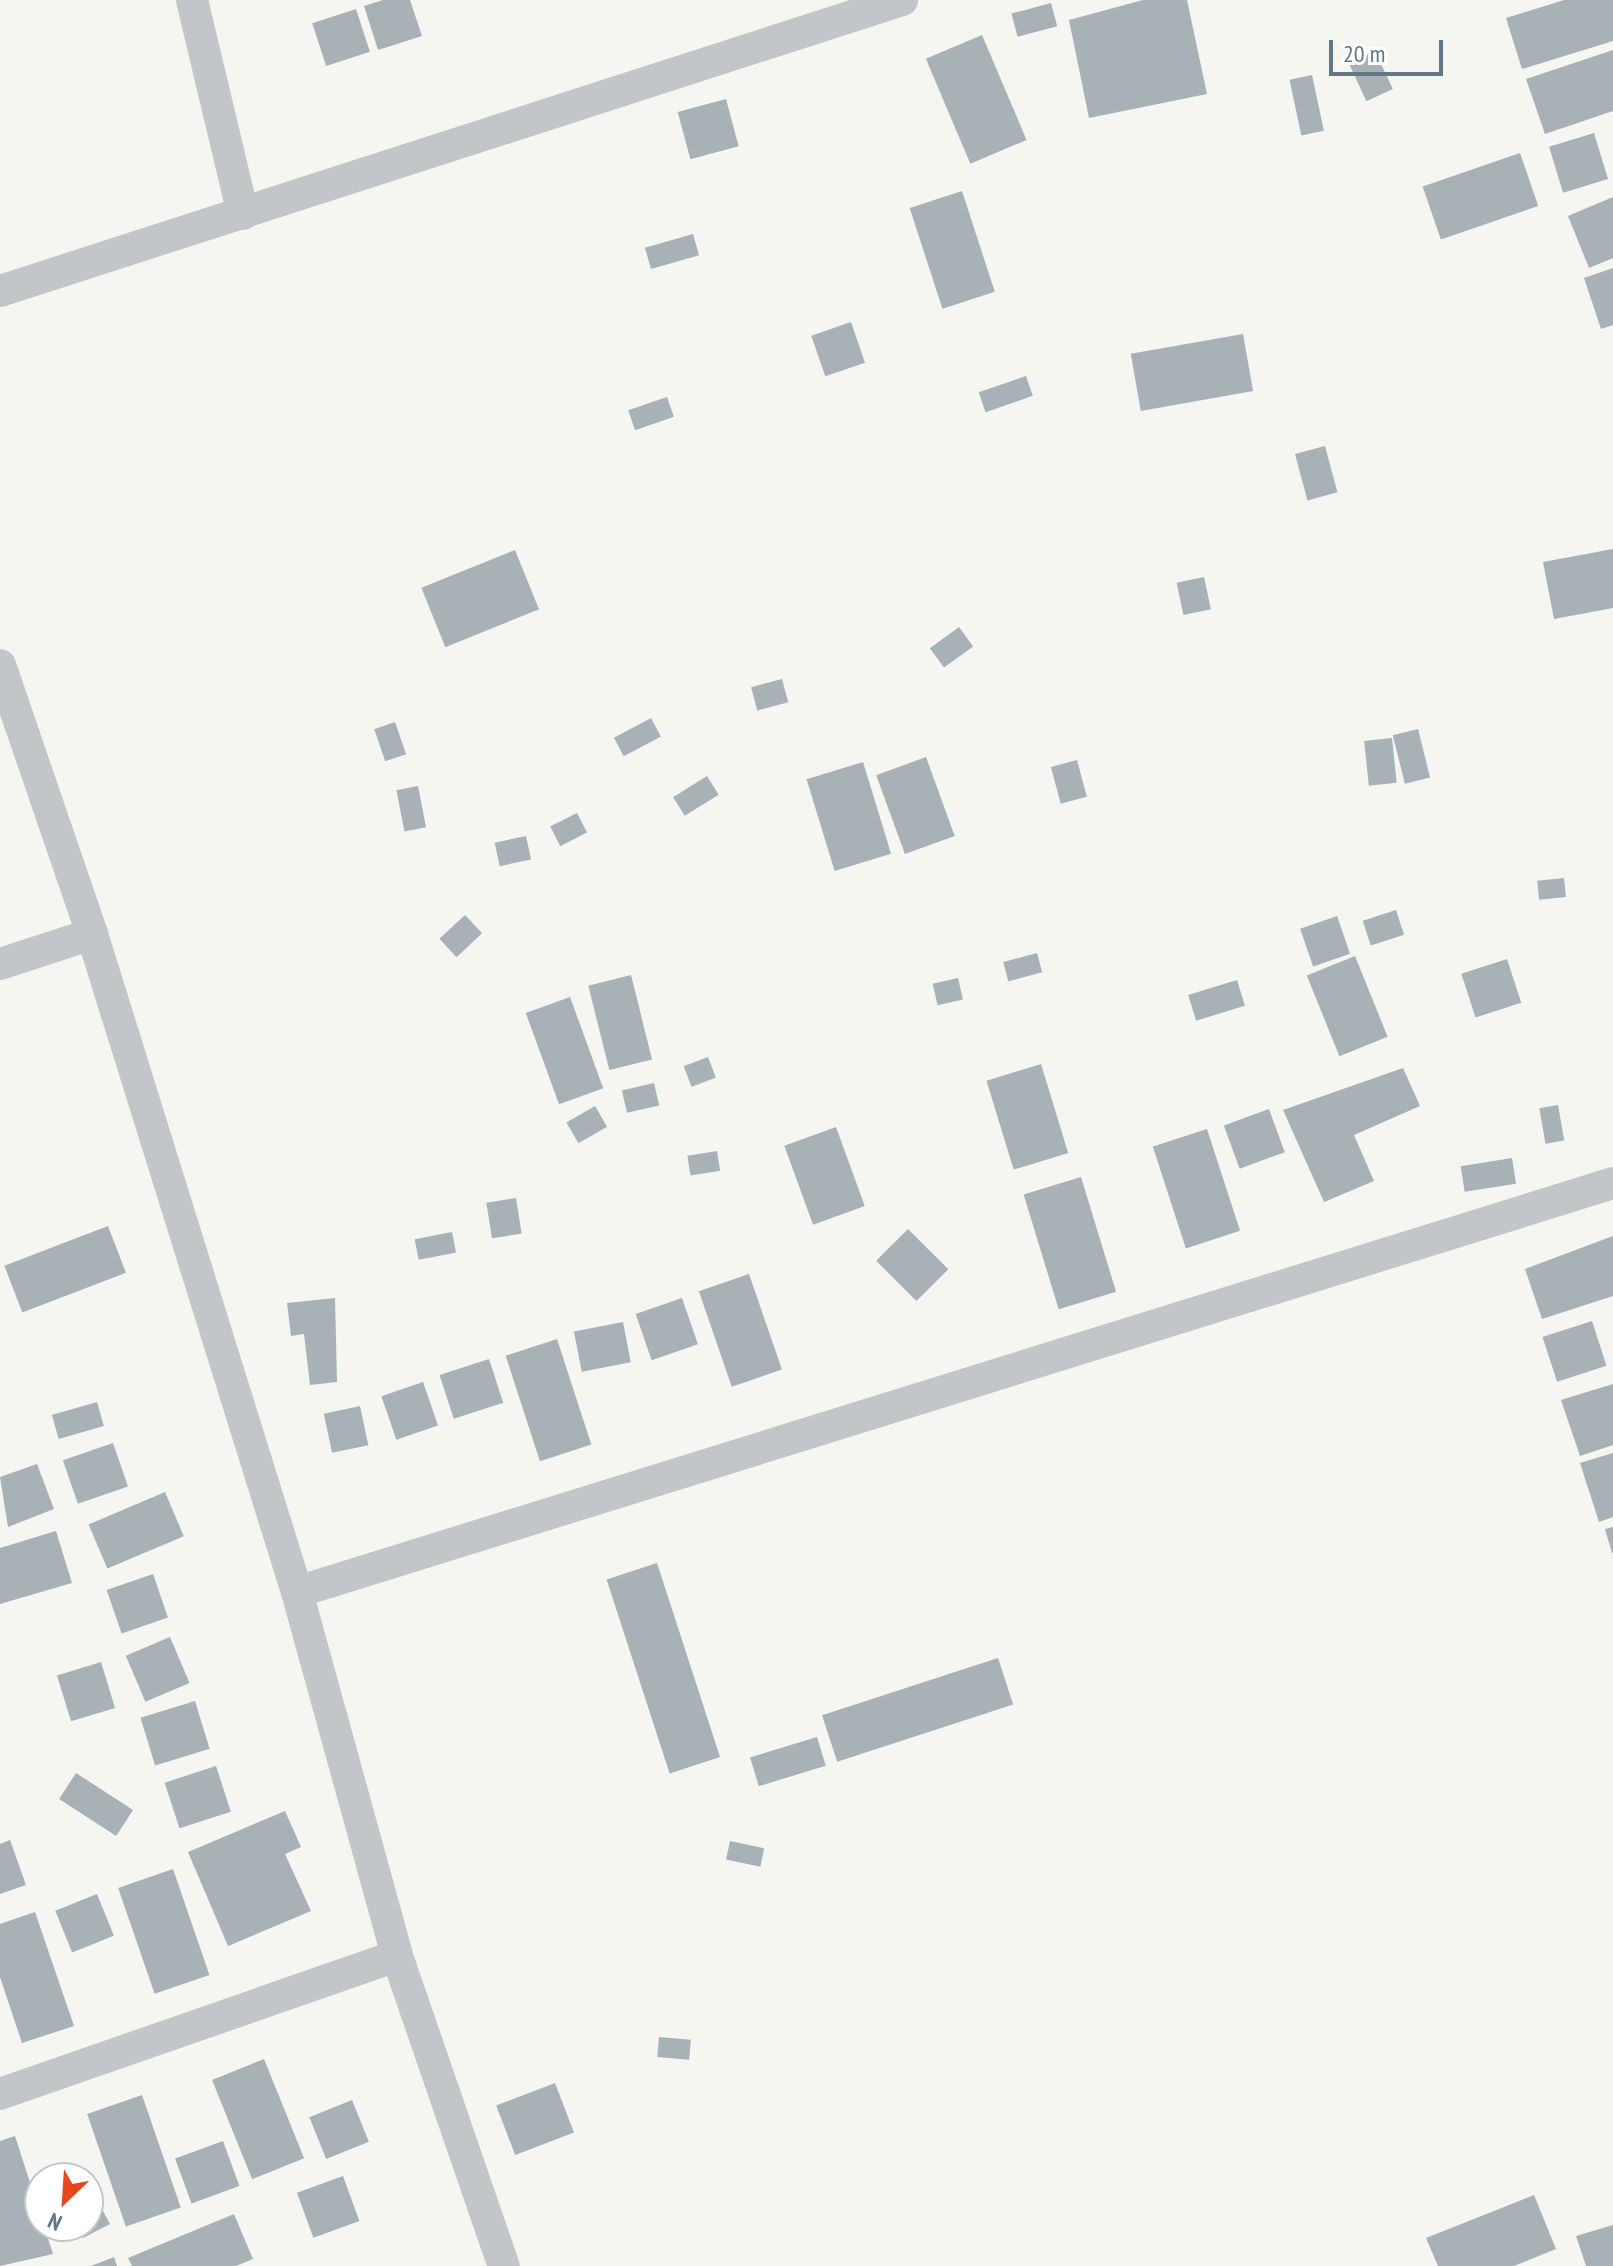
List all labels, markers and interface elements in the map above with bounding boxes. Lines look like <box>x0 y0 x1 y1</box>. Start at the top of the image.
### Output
scale bar <box>1333 24 1447 74</box>
text: 20 m <box>1343 38 1385 69</box>
north arrow <box>24 2162 104 2242</box>
text: N <box>43 2207 66 2237</box>

